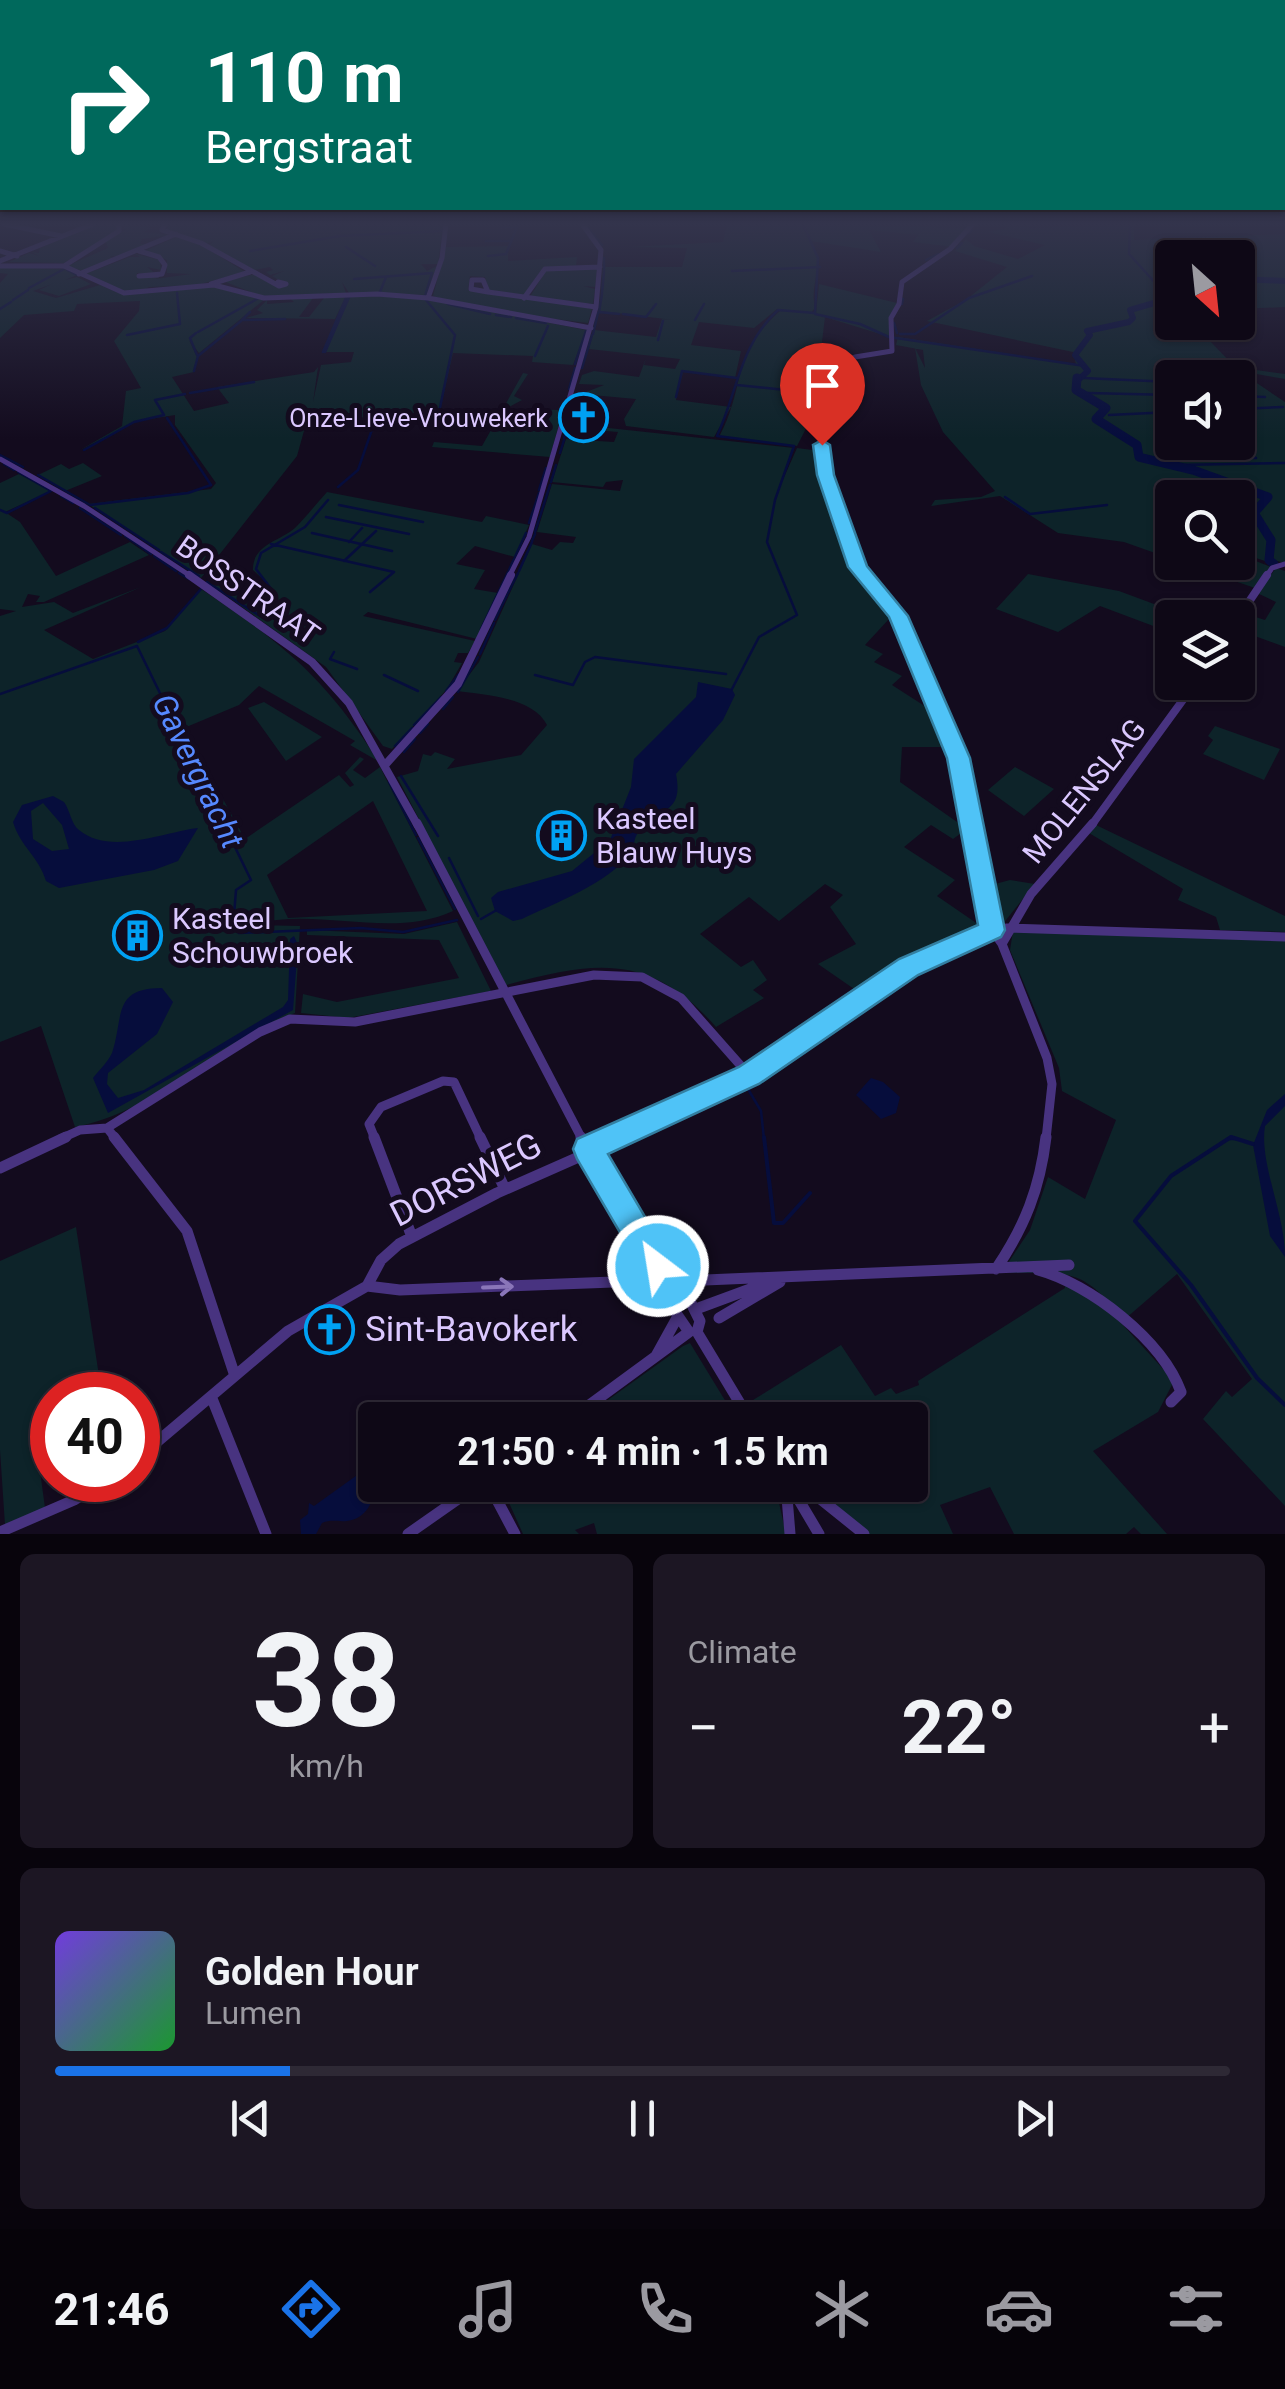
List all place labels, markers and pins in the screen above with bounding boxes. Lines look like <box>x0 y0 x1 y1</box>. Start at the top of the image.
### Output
pin <box>780 343 865 446</box>
church icon: Onze-Lieve-Vrouwekerk <box>557 392 609 444</box>
place label: Onze-Lieve-Vrouwekerk <box>289 404 548 433</box>
place label: Kasteel Blauw Huys <box>596 801 752 870</box>
building icon: Kasteel Blauw Huys <box>535 809 587 861</box>
place label: Kasteel Schouwbroek <box>172 901 354 970</box>
building icon: Kasteel Schouwbroek <box>111 909 163 961</box>
church icon: Sint-Bavokerk <box>304 1303 356 1355</box>
place label: Sint-Bavokerk <box>365 1309 578 1350</box>

